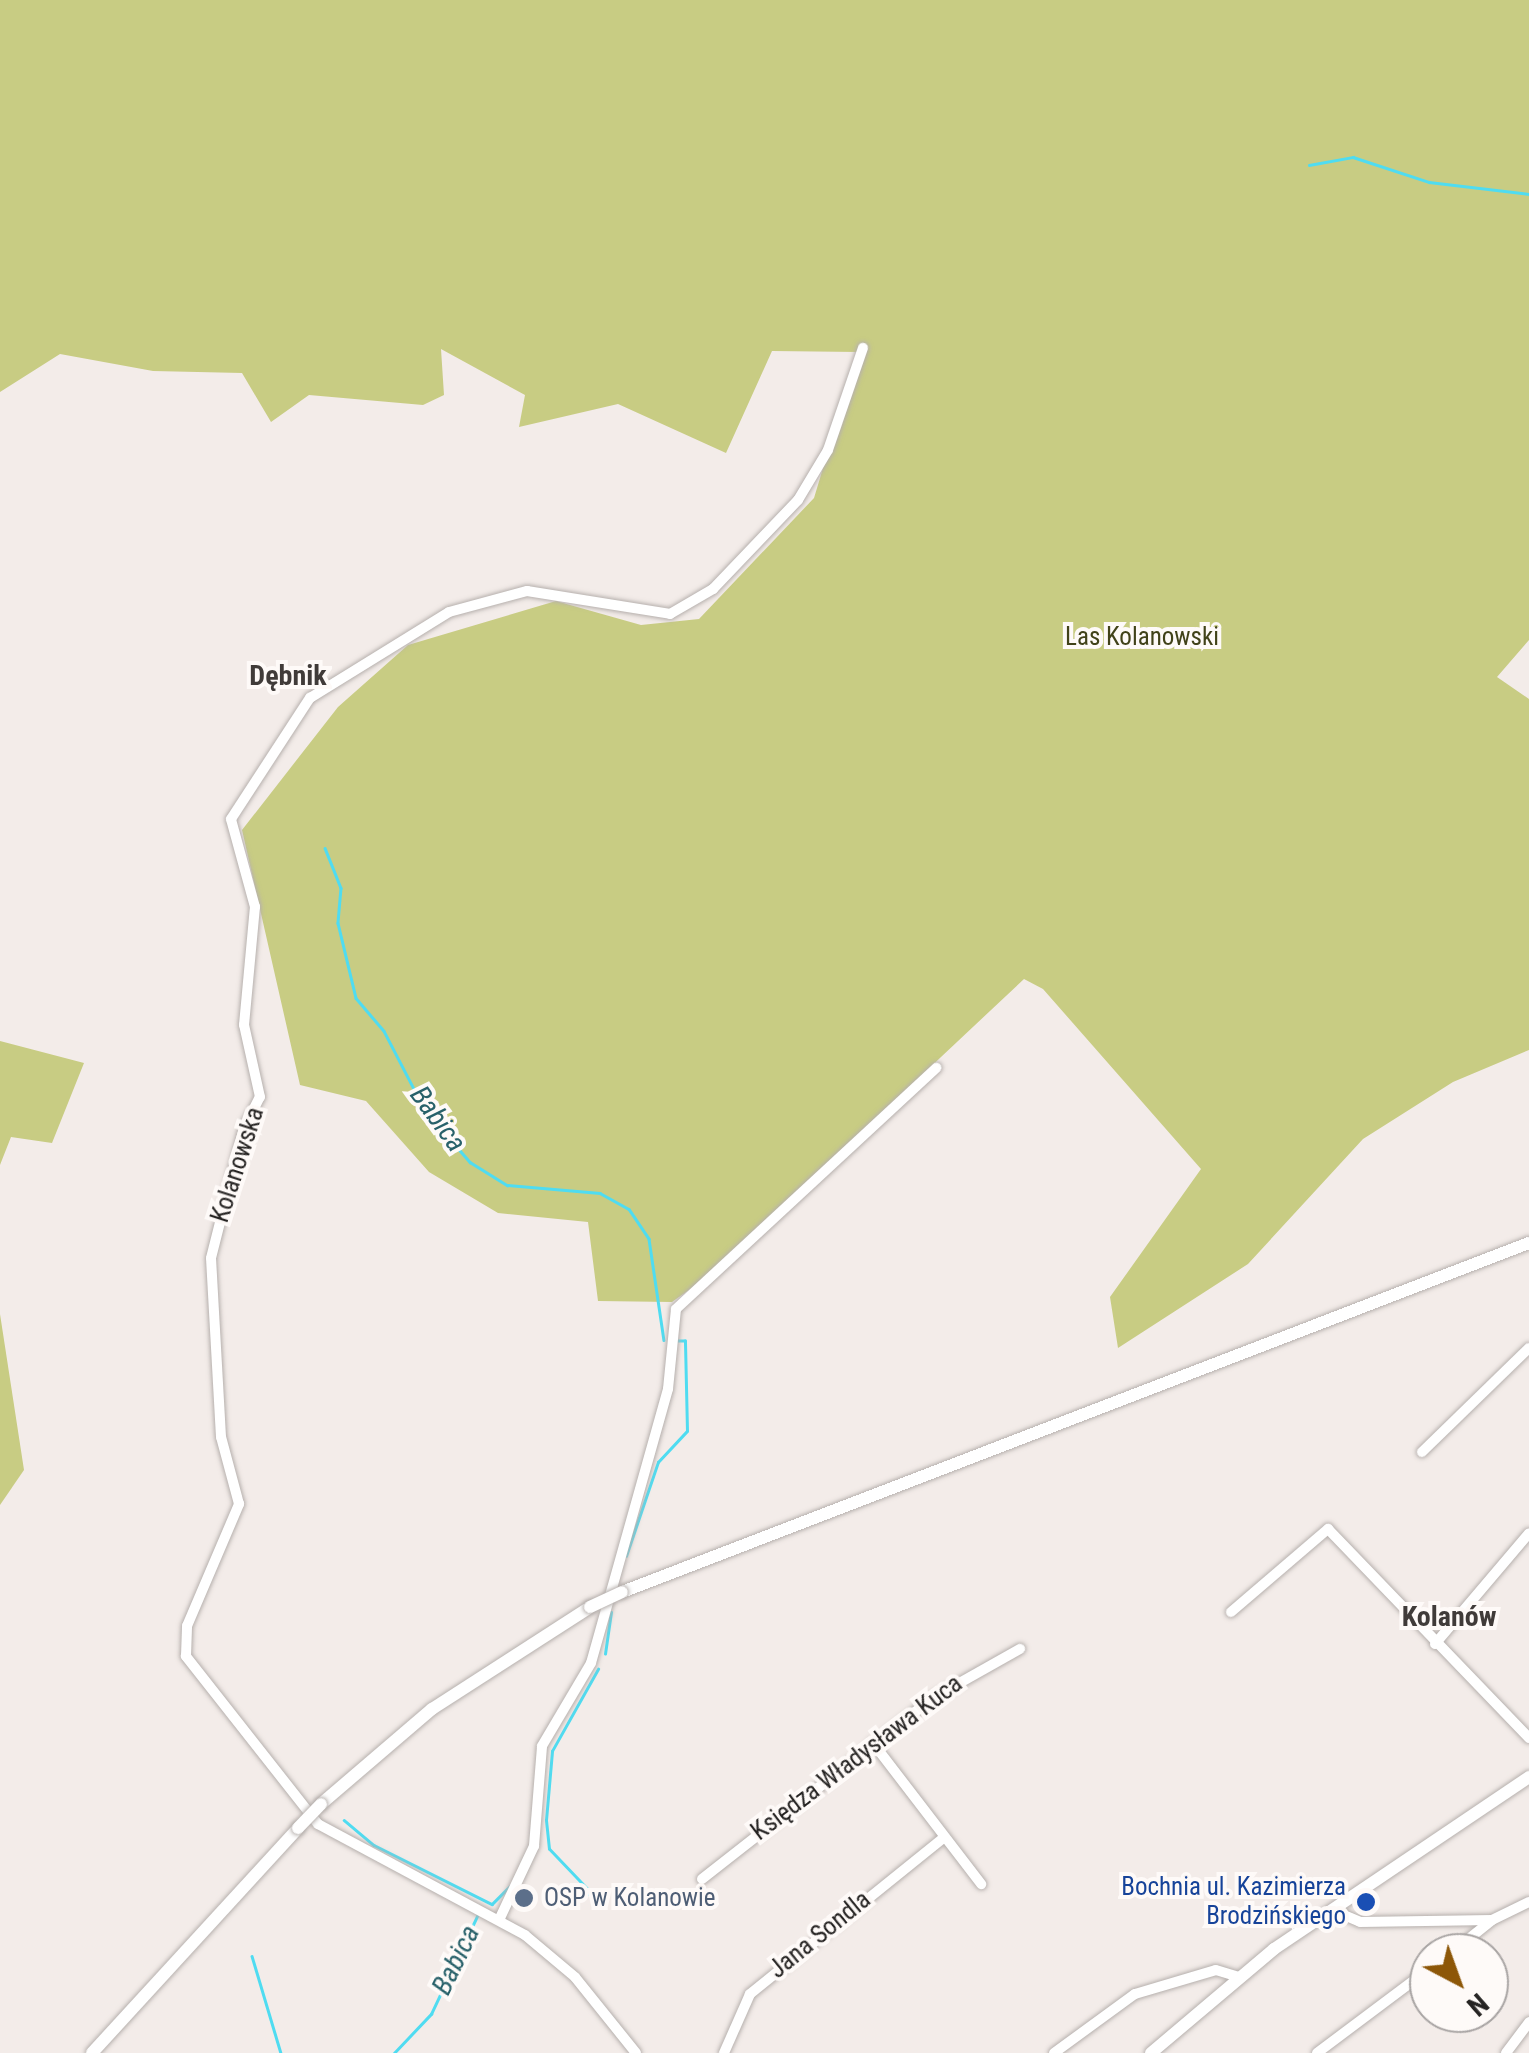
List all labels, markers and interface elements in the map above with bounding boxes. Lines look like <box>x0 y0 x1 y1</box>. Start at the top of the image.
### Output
park label: Las Kolanowski <box>1065 622 1219 652</box>
district label: Dębnik <box>249 659 327 693</box>
water label: Babica <box>403 1080 473 1158</box>
street label: Kolanowska <box>205 1104 271 1226</box>
district label: Kolanów <box>1402 1600 1496 1634</box>
street label: Księdza Władysława Kuca <box>746 1669 968 1847</box>
place label: Bochnia ul. Kazimierza Brodzińskiego <box>1121 1873 1346 1932</box>
place label: OSP w Kolanowie <box>544 1883 715 1913</box>
street label: Jana Sondla <box>763 1885 877 1985</box>
marker: OSP w Kolanowie <box>513 1887 535 1909</box>
marker: Bochnia ul. Kazimierza Brodzińskiego <box>1355 1891 1377 1913</box>
water label: Babica <box>425 1920 487 2000</box>
north arrow <box>1409 1933 1509 2033</box>
text: N <box>1460 1986 1495 2023</box>

